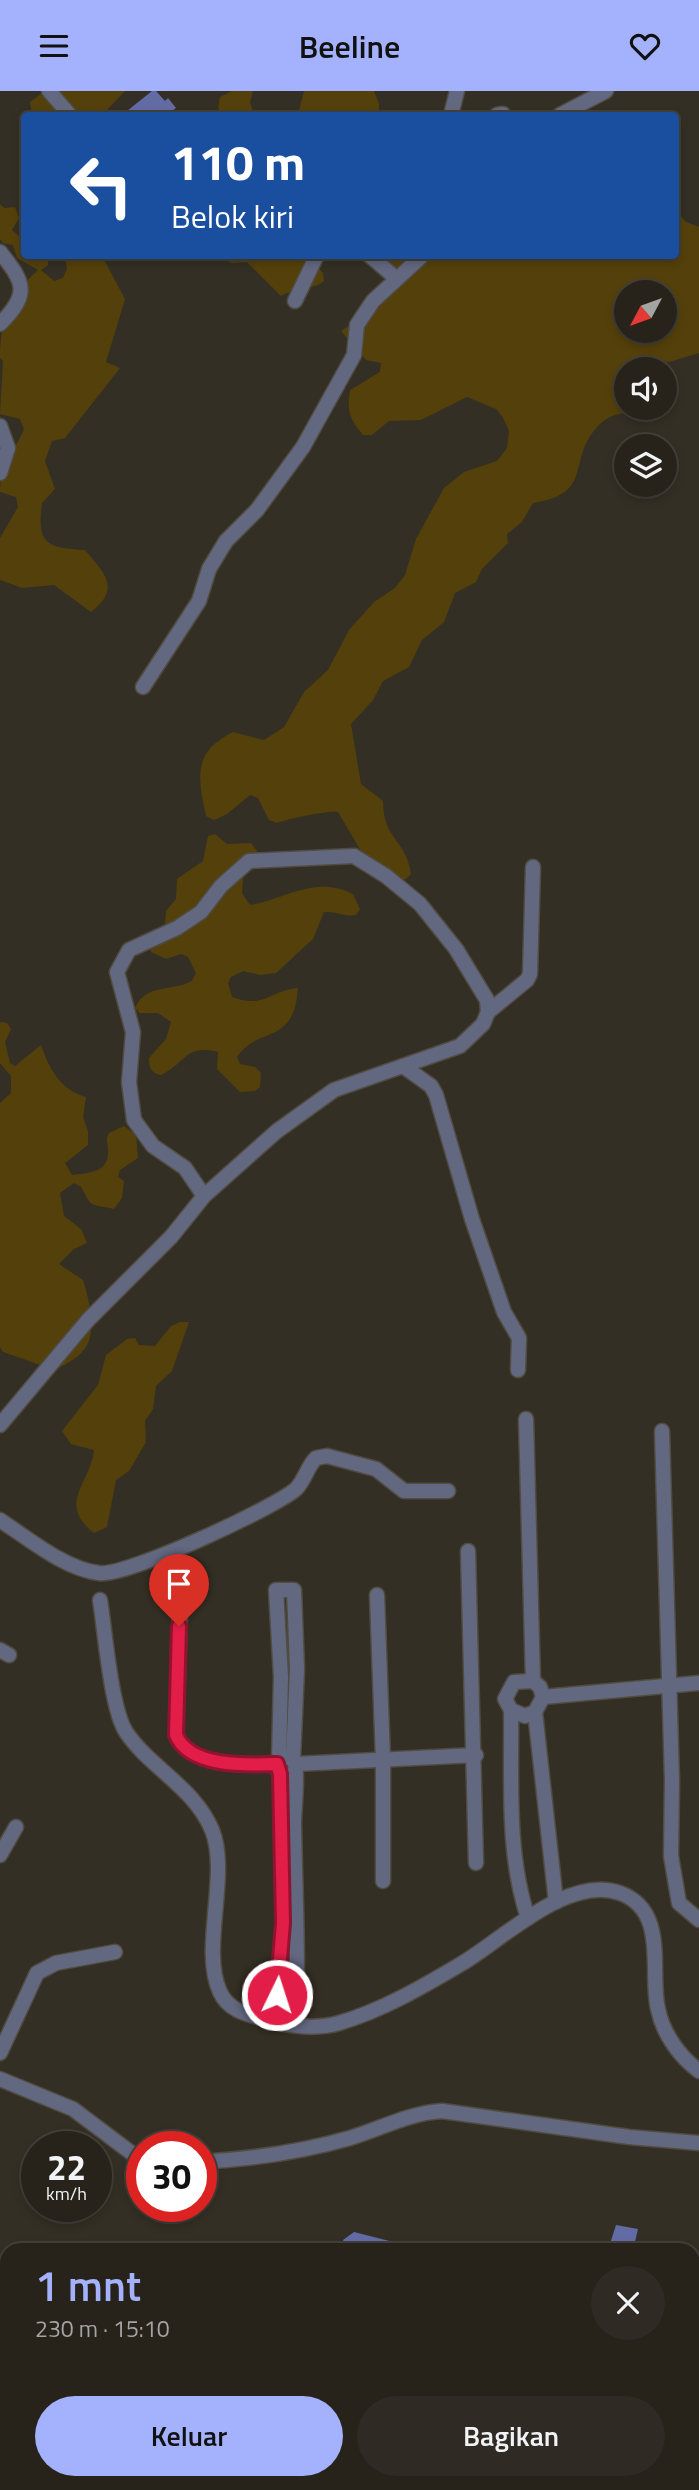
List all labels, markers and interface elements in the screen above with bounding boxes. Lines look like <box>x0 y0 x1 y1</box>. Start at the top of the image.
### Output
text: Beeline <box>299 22 400 70</box>
icon: menu <box>35 27 73 65</box>
icon: heart <box>626 27 664 65</box>
text: 110 m <box>171 124 305 199</box>
icon: left <box>56 140 147 231</box>
text: Belok kiri <box>171 192 294 240</box>
north arrow <box>614 280 677 343</box>
map controls <box>614 280 677 497</box>
button: sound <box>614 357 677 420</box>
button: layers <box>614 434 677 497</box>
pin <box>149 1554 209 1626</box>
icon: arrive <box>160 1565 198 1603</box>
position arrow <box>240 1958 314 2032</box>
speed limit sign: 30 <box>126 2131 217 2222</box>
text: 22 <box>47 2140 86 2194</box>
text: km/h <box>46 2180 87 2207</box>
text: 1 mnt <box>35 2253 141 2317</box>
button: close <box>591 2266 665 2340</box>
text: 230 m · 15:10 <box>35 2311 170 2346</box>
button: Keluar <box>35 2396 343 2476</box>
button: Bagikan <box>357 2396 665 2476</box>

